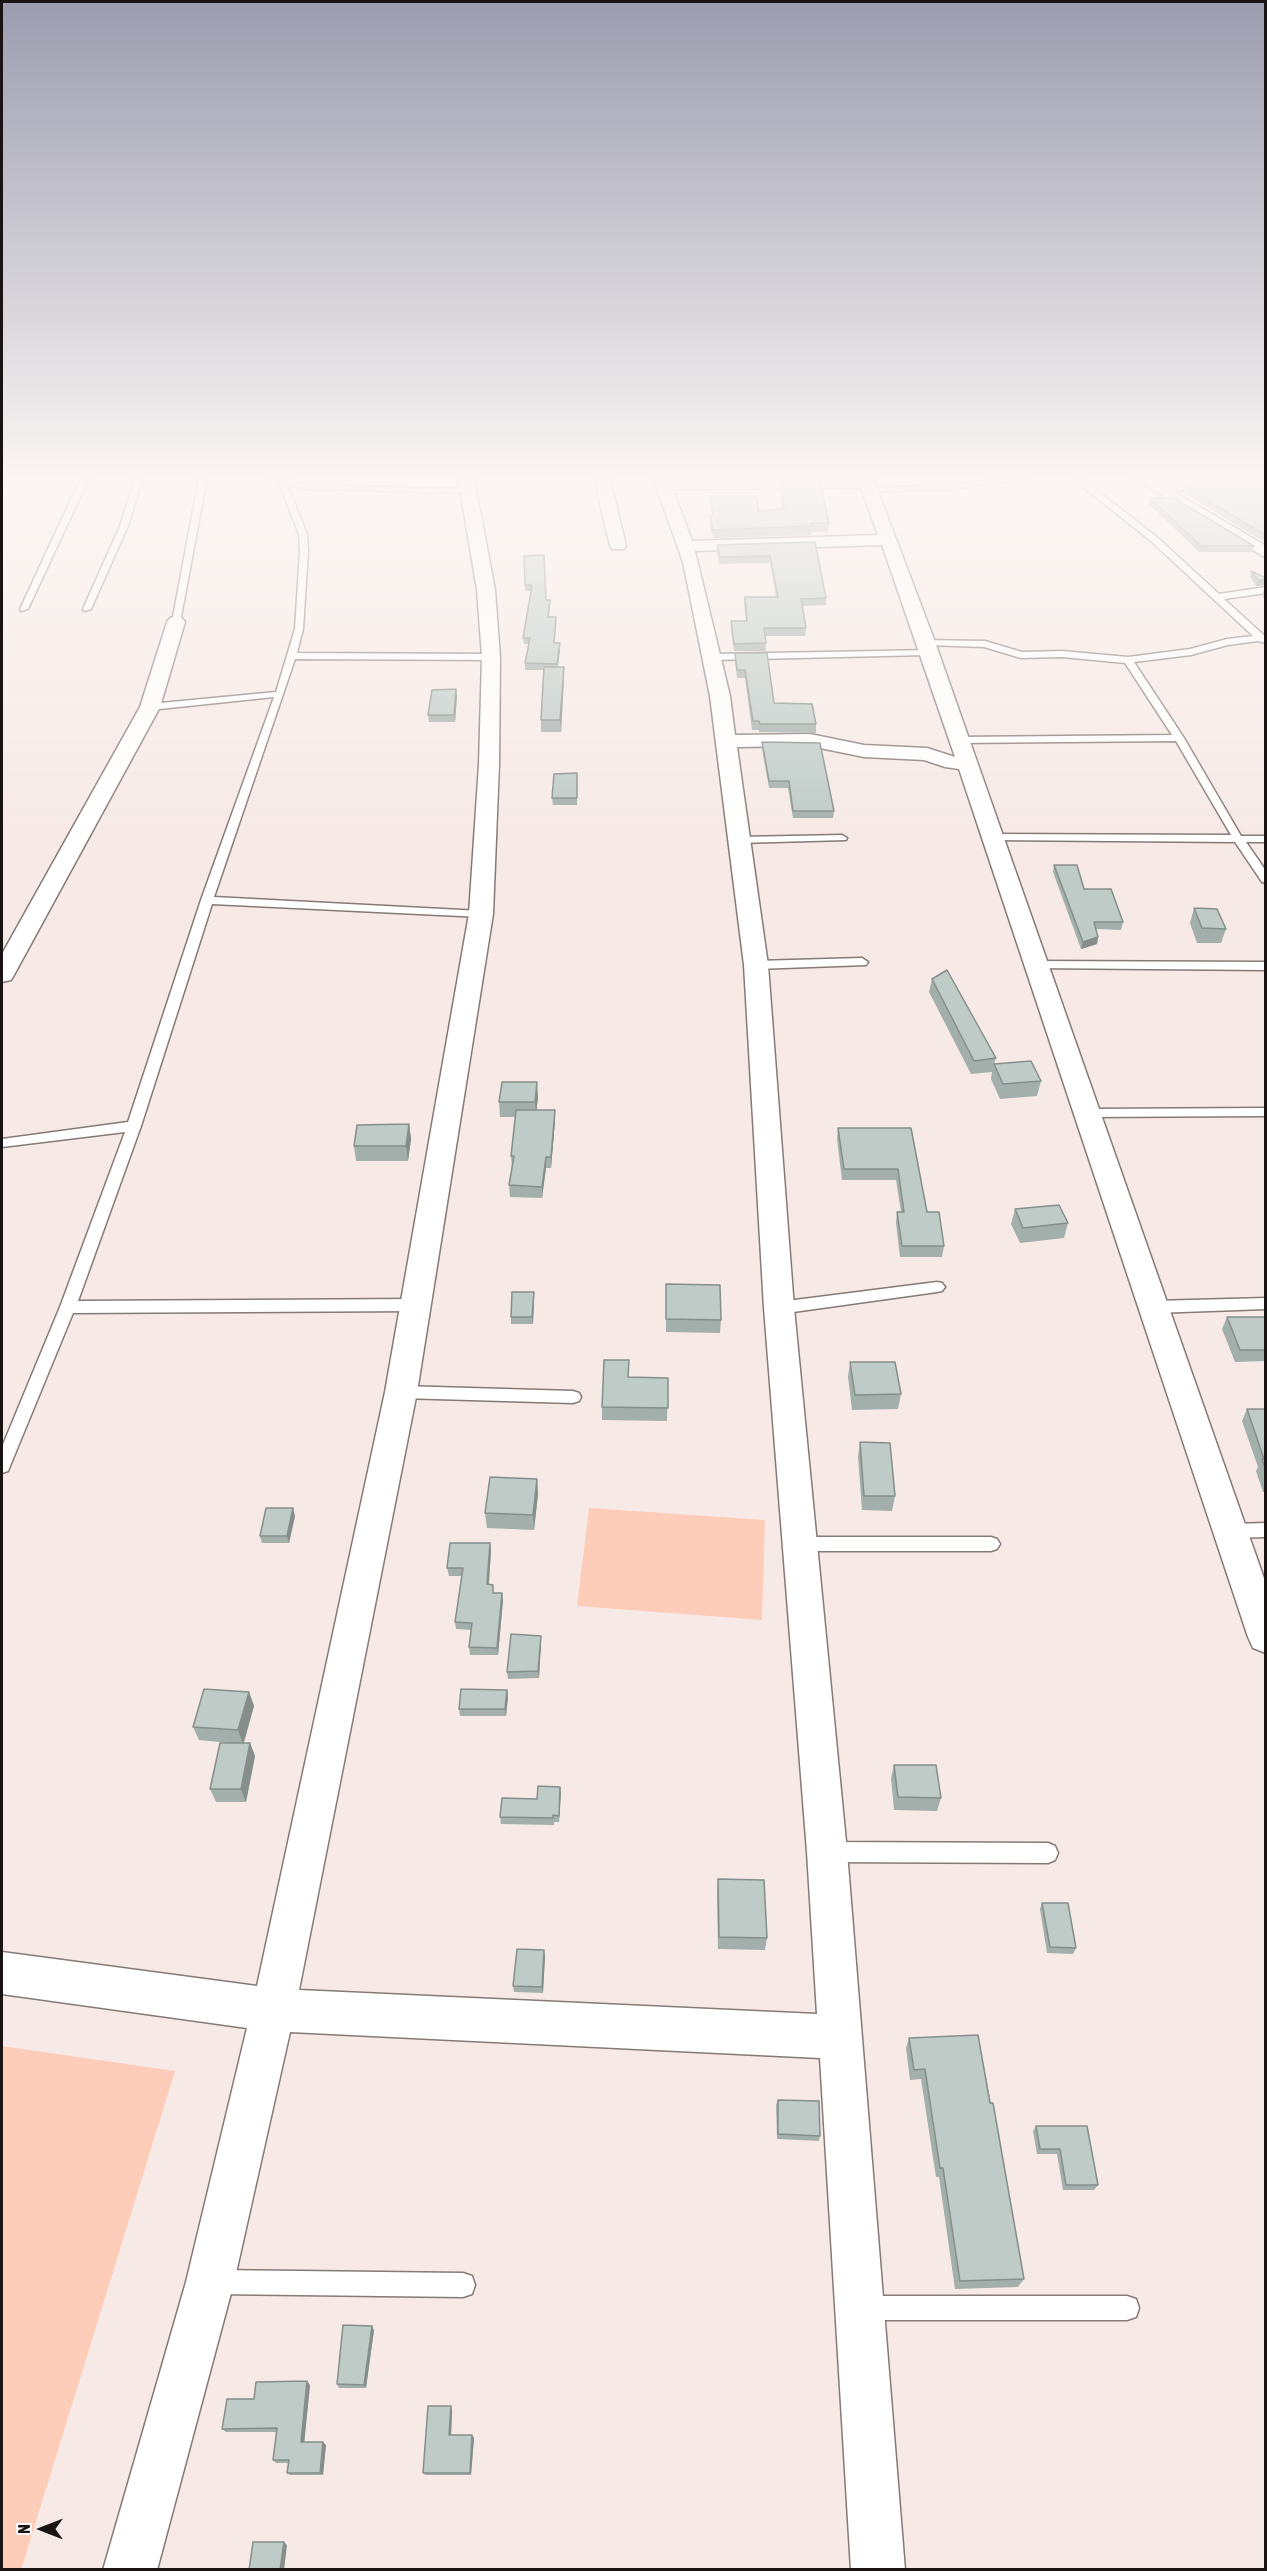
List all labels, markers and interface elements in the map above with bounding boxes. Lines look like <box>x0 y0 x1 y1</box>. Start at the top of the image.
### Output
north arrow <box>12 2499 72 2559</box>
text: N <box>15 2524 33 2534</box>

